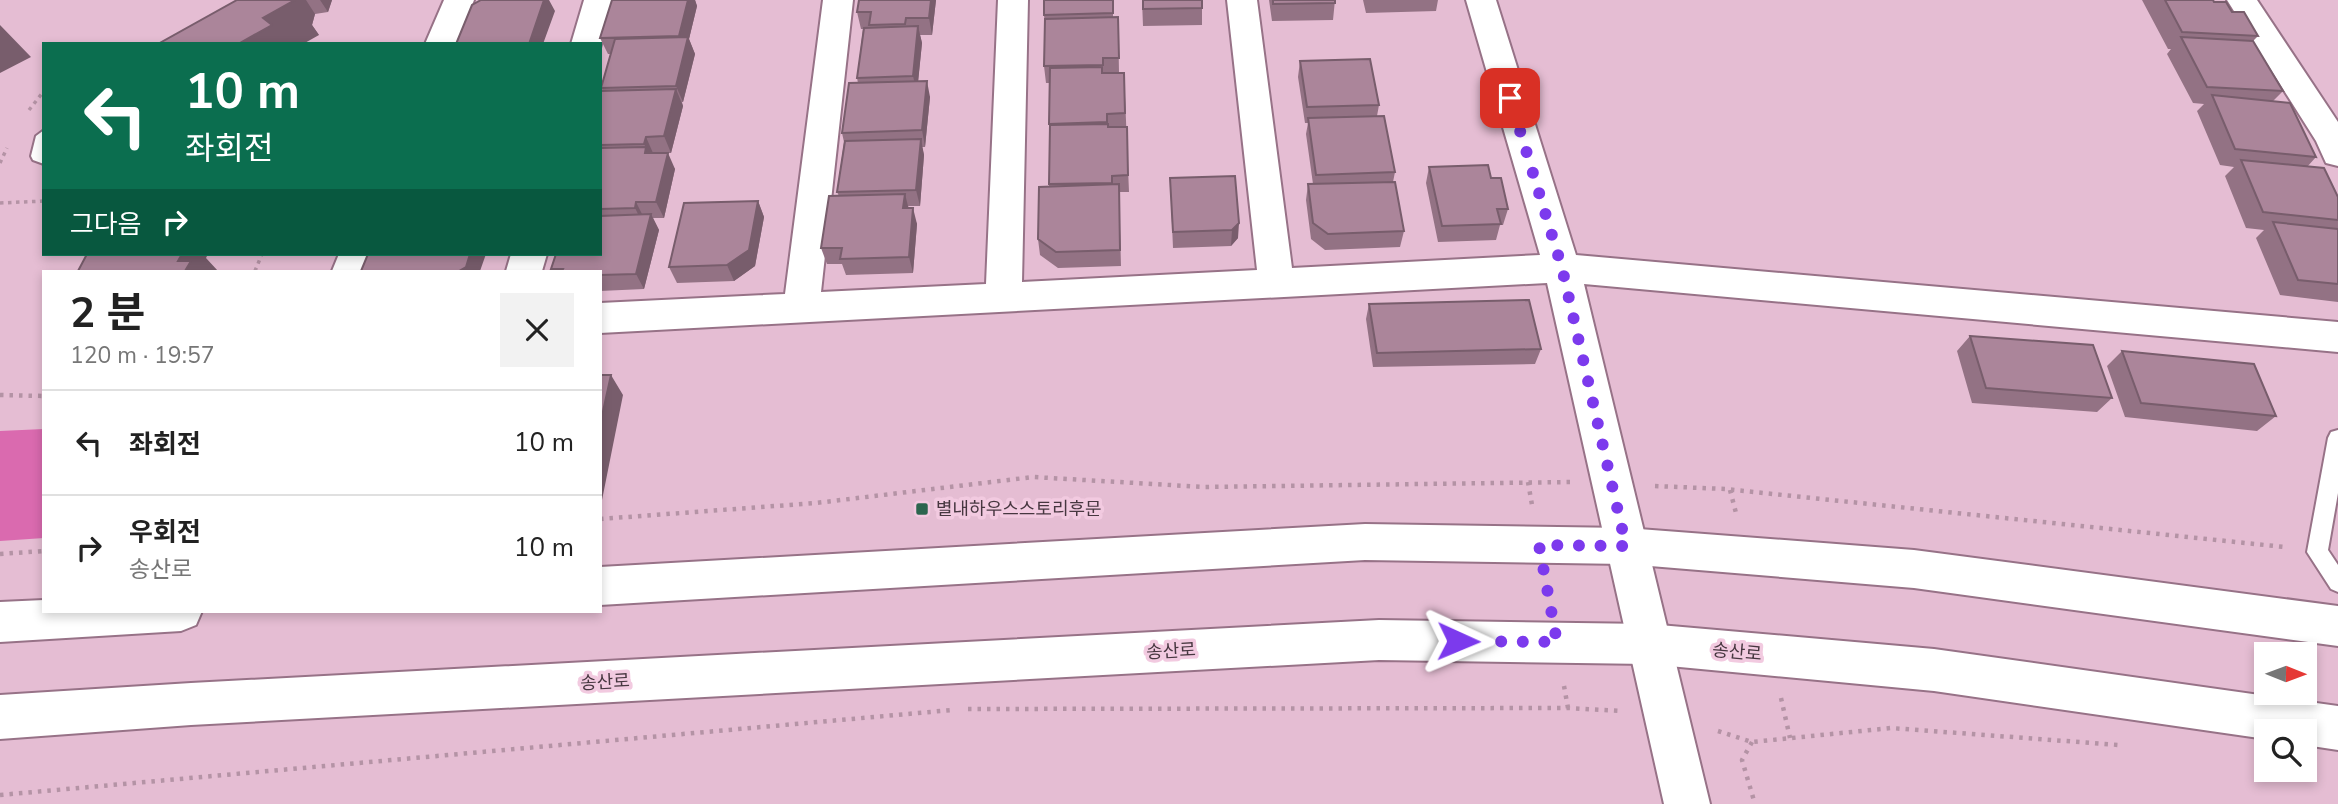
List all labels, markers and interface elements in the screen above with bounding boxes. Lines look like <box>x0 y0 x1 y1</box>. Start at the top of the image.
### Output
text: 10 m <box>185 58 300 125</box>
pin <box>1480 68 1540 128</box>
icon: left <box>70 70 161 161</box>
icon: arrive <box>1491 79 1529 117</box>
text: 좌회전 <box>185 127 273 170</box>
icon: right <box>156 203 194 241</box>
text: 그다음 <box>70 207 142 242</box>
text: 2 분 <box>70 285 145 342</box>
button: close <box>500 293 574 367</box>
text: 120 m · 19:57 <box>70 340 215 371</box>
icon: left <box>70 424 108 462</box>
text: 10 m <box>514 425 574 460</box>
text: 좌회전 <box>129 427 201 462</box>
place label: 별내하우스스토리후문 <box>936 497 1102 521</box>
marker: 별내하우스스토리후문 <box>914 501 930 517</box>
text: 우회전 <box>129 515 201 550</box>
icon: right <box>70 529 108 567</box>
text: 10 m <box>514 530 574 565</box>
text: 송산로 <box>129 554 192 585</box>
position arrow <box>1421 604 1495 678</box>
street label: 송산로 <box>1146 638 1196 664</box>
street label: 송산로 <box>1711 638 1763 666</box>
north arrow <box>2254 642 2317 705</box>
map controls <box>2254 642 2317 782</box>
street label: 송산로 <box>580 669 630 695</box>
button: search <box>2254 719 2317 782</box>

